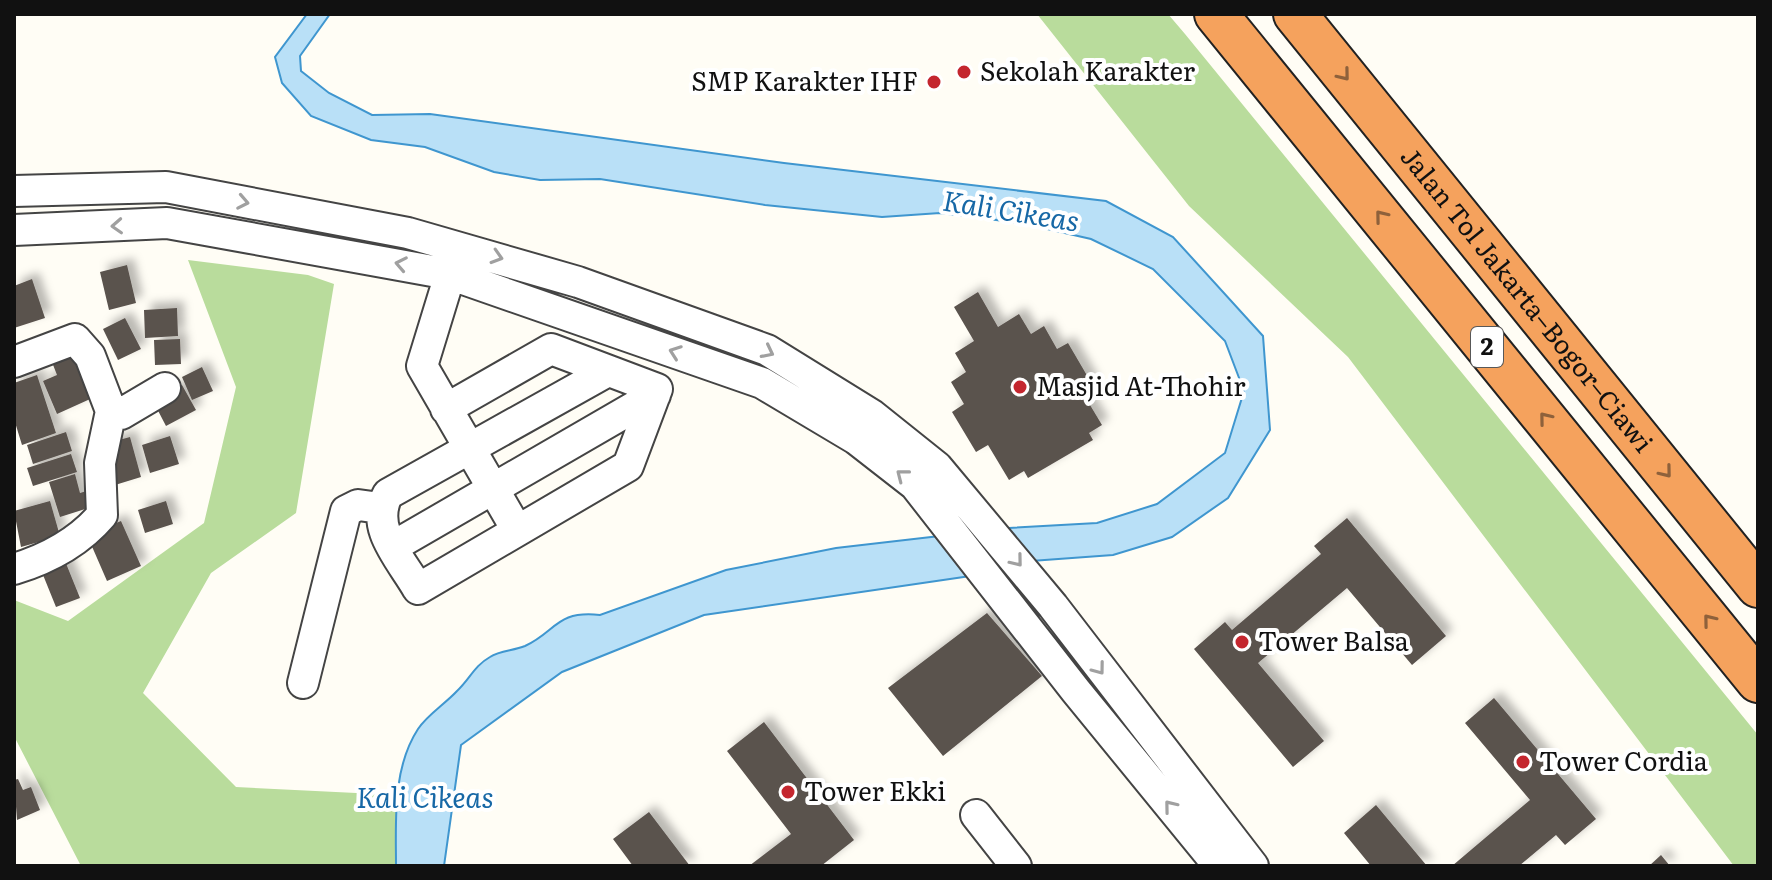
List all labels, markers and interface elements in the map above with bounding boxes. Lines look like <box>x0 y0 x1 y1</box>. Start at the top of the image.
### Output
place label: Sekolah Karakter <box>980 50 1196 89</box>
place label: SMP Karakter IHF <box>691 60 918 99</box>
marker: Sekolah Karakter <box>955 63 973 81</box>
one-way arrow <box>1334 65 1349 80</box>
marker: SMP Karakter IHF <box>925 73 943 91</box>
street label: Jalan Tol Jakarta–Bogor–Ciawi <box>1393 137 1664 460</box>
water label: Kali Cikeas <box>940 178 1082 241</box>
one-way arrow <box>236 192 250 209</box>
one-way arrow <box>1376 211 1391 226</box>
one-way arrow <box>110 217 123 234</box>
one-way arrow <box>489 247 503 263</box>
one-way arrow <box>394 257 408 274</box>
road number: 2 <box>1471 327 1503 367</box>
one-way arrow <box>760 342 775 358</box>
one-way arrow <box>669 345 683 362</box>
place label: Masjid At-Thohir <box>1036 365 1246 404</box>
marker: Masjid At-Thohir <box>1011 378 1029 396</box>
one-way arrow <box>1541 412 1555 427</box>
one-way arrow <box>1657 463 1671 478</box>
one-way arrow <box>896 470 911 484</box>
one-way arrow <box>1008 552 1022 567</box>
one-way arrow <box>1704 615 1719 629</box>
place label: Tower Balsa <box>1258 620 1409 659</box>
marker: Tower Balsa <box>1233 633 1251 651</box>
one-way arrow <box>1090 660 1104 675</box>
place label: Tower Cordia <box>1539 740 1708 779</box>
marker: Tower Cordia <box>1514 753 1532 771</box>
place label: Tower Ekki <box>804 770 946 809</box>
water label: Kali Cikeas <box>356 775 494 817</box>
marker: Tower Ekki <box>779 783 797 801</box>
one-way arrow <box>1165 800 1180 815</box>

